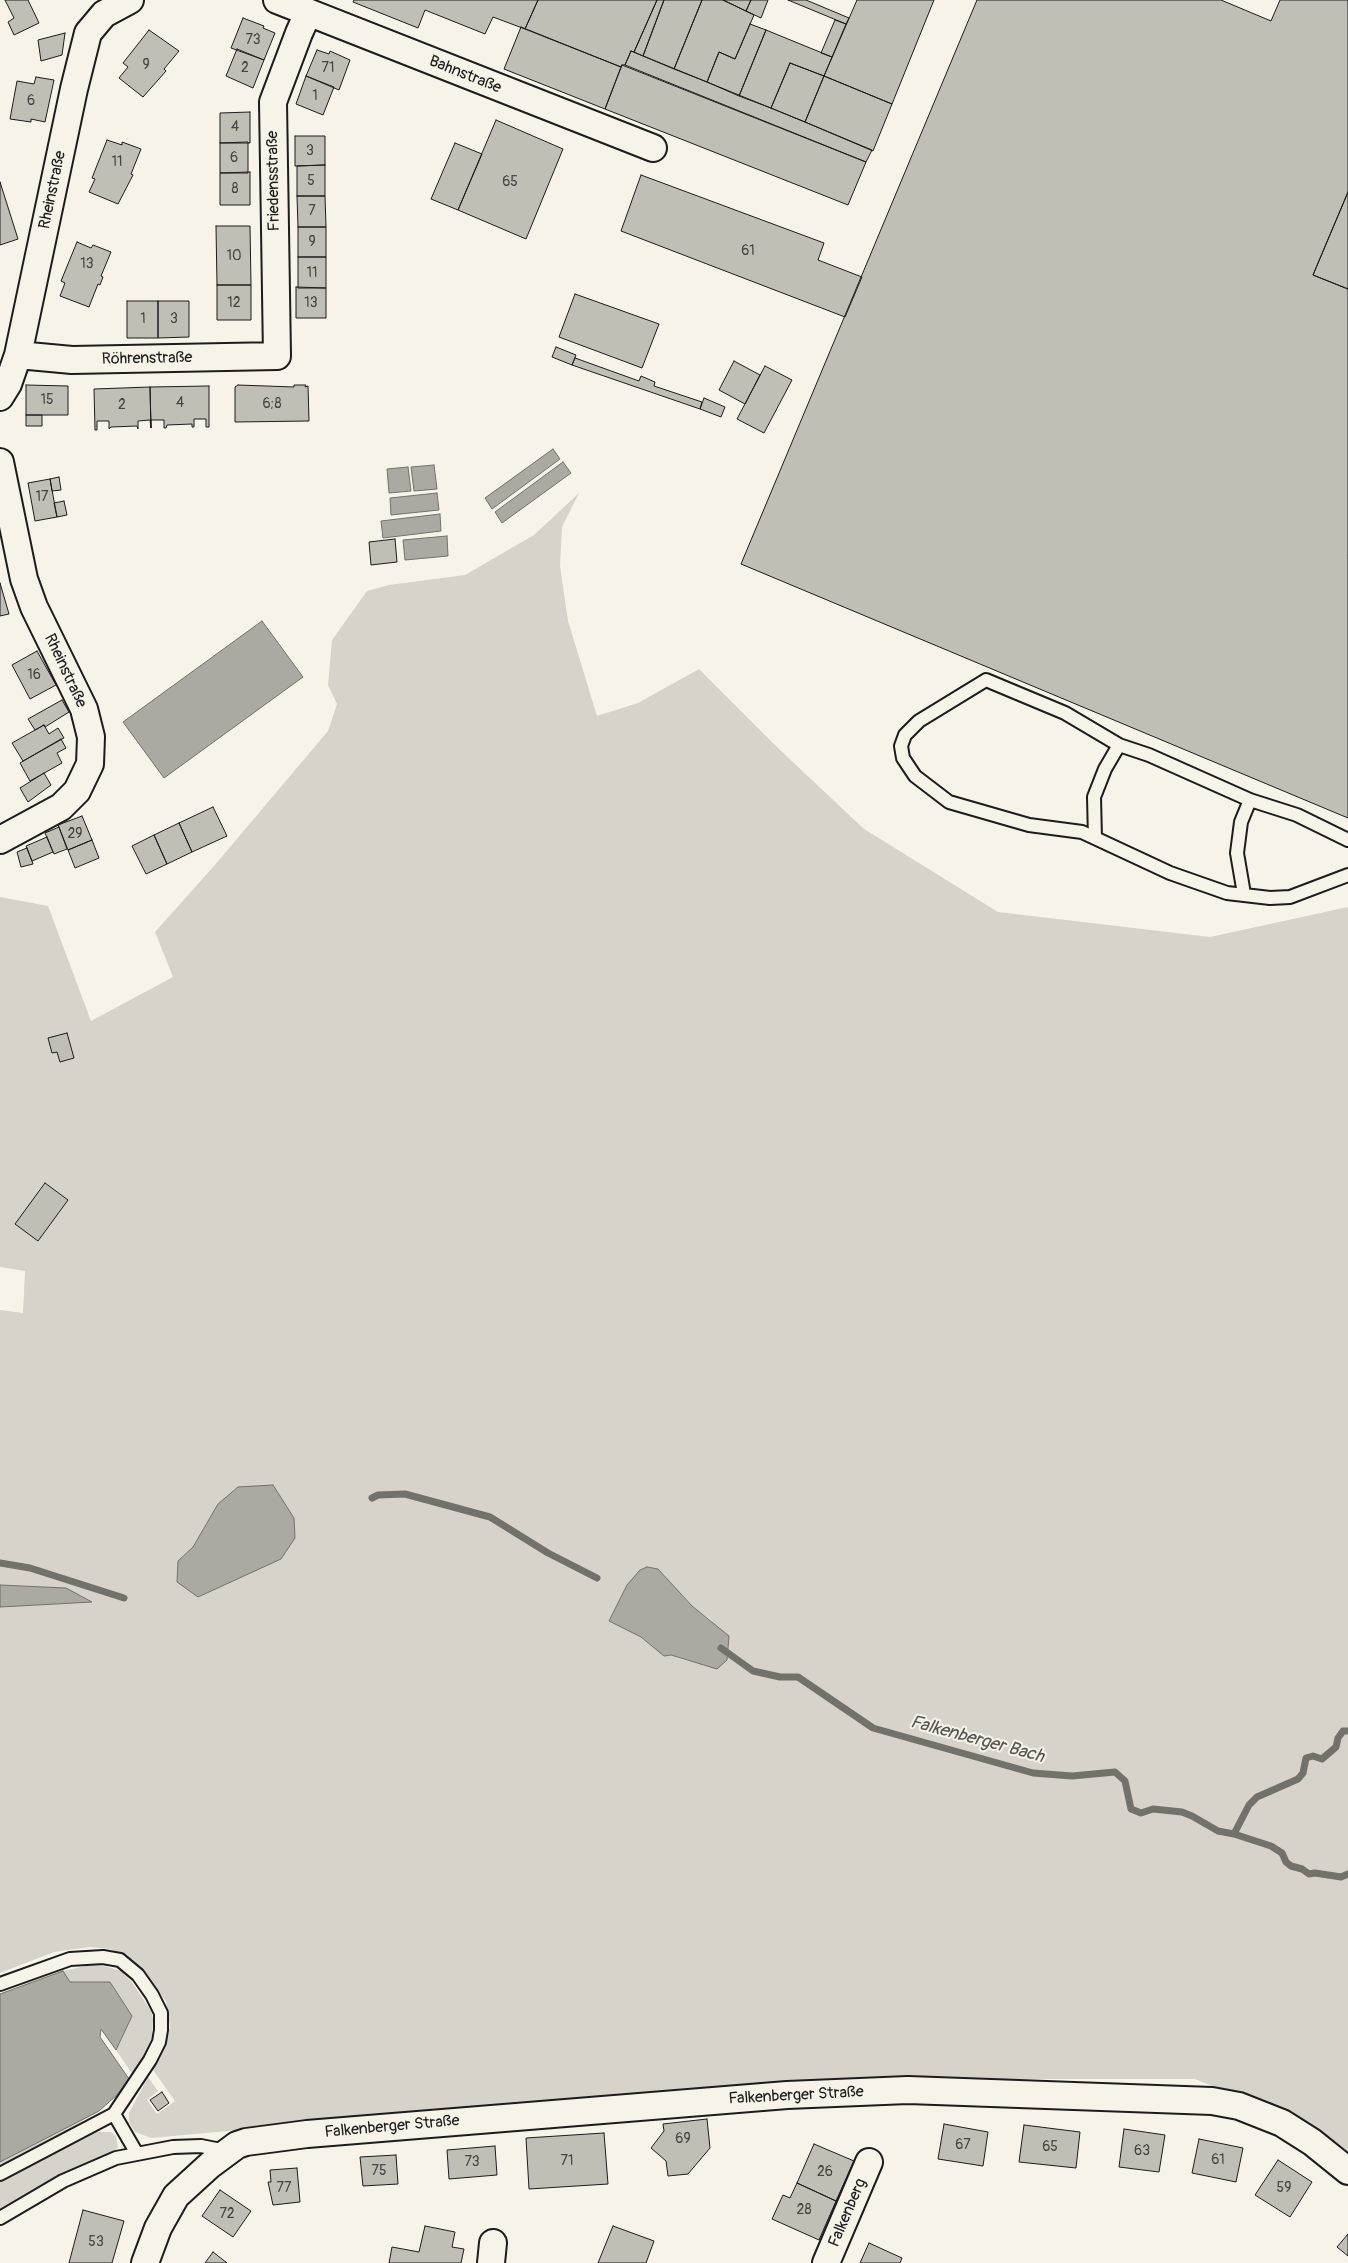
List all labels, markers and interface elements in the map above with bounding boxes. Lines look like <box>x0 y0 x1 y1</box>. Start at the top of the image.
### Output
house number: 73 <box>245 32 261 48</box>
street label: Bahnstraße <box>426 52 504 98</box>
house number: 9 <box>142 57 150 73</box>
house number: 2 <box>241 60 249 76</box>
house number: 71 <box>322 60 334 76</box>
house number: 1 <box>312 88 318 104</box>
house number: 6 <box>27 93 35 109</box>
house number: 4 <box>231 119 239 135</box>
street label: Friedensstraße <box>264 130 284 232</box>
house number: 3 <box>306 143 314 159</box>
street label: Rheinstraße <box>35 149 71 231</box>
house number: 6 <box>230 150 238 166</box>
house number: 11 <box>112 154 122 170</box>
house number: 5 <box>307 173 315 189</box>
house number: 65 <box>502 174 518 190</box>
house number: 8 <box>231 181 239 197</box>
house number: 7 <box>308 203 316 219</box>
house number: 9 <box>308 234 316 250</box>
house number: 61 <box>741 243 755 259</box>
house number: 10 <box>226 248 242 264</box>
house number: 13 <box>80 256 94 272</box>
house number: 11 <box>307 265 317 281</box>
house number: 12 <box>227 295 241 311</box>
house number: 13 <box>304 295 318 311</box>
house number: 1 <box>140 311 146 327</box>
house number: 3 <box>170 311 178 327</box>
street label: Röhrenstraße <box>102 349 192 369</box>
house number: 15 <box>40 392 54 408</box>
house number: 4 <box>176 395 184 411</box>
house number: 6;8 <box>262 396 282 412</box>
house number: 2 <box>118 397 126 413</box>
house number: 17 <box>36 489 48 505</box>
street label: Rheinstraße <box>40 631 90 711</box>
house number: 16 <box>27 667 41 683</box>
house number: 29 <box>67 826 83 842</box>
water label: Falkenberger Bach <box>908 1712 1046 1768</box>
street label: Falkenberger Straße <box>728 2083 864 2109</box>
street label: Falkenberger Straße <box>324 2112 460 2142</box>
house number: 69 <box>675 2131 691 2147</box>
house number: 67 <box>955 2137 971 2153</box>
house number: 65 <box>1042 2139 1058 2155</box>
house number: 63 <box>1134 2143 1150 2159</box>
house number: 61 <box>1211 2152 1225 2168</box>
house number: 71 <box>561 2153 573 2169</box>
house number: 73 <box>464 2154 480 2170</box>
house number: 75 <box>372 2163 386 2179</box>
house number: 26 <box>817 2164 833 2180</box>
street label: Falkenberg <box>825 2176 871 2250</box>
house number: 77 <box>277 2180 291 2196</box>
house number: 59 <box>1277 2180 1291 2196</box>
house number: 28 <box>797 2202 811 2218</box>
house number: 72 <box>219 2206 235 2222</box>
house number: 53 <box>88 2234 104 2250</box>

